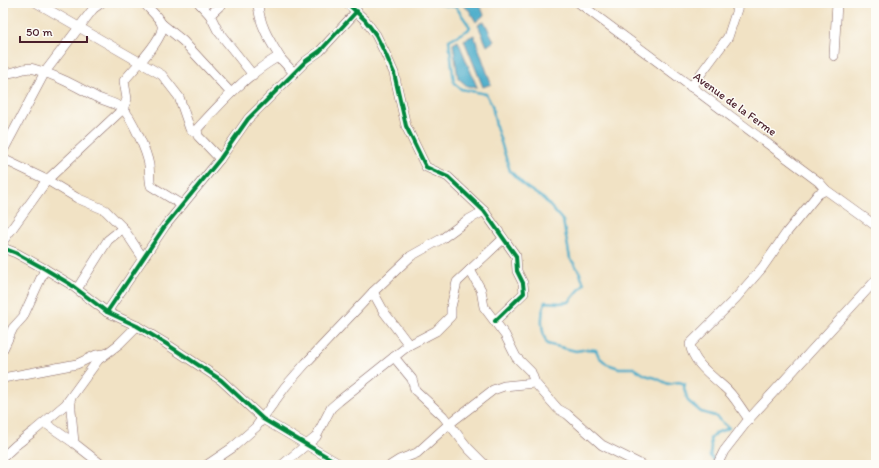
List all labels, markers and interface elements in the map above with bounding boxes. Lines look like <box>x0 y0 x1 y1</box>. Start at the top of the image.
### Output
scale bar <box>20 18 87 44</box>
text: 50 m <box>26 25 52 39</box>
street label: Avenue de la Ferme <box>691 69 780 139</box>

